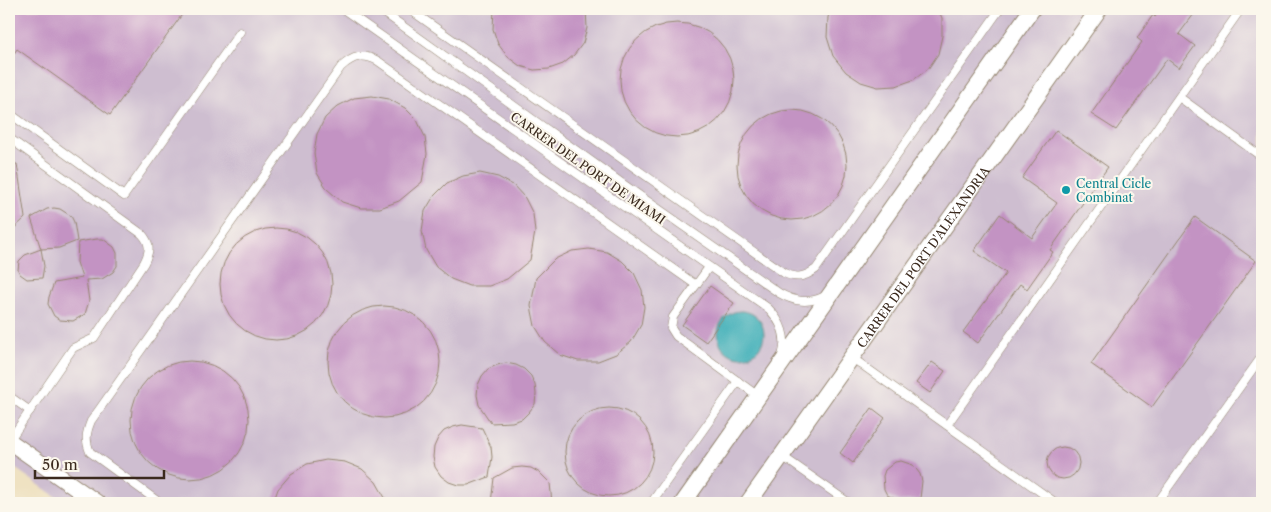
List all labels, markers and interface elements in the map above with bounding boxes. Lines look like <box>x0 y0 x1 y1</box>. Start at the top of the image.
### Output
street label: CARRER DEL PORT DE MIAMI <box>508 109 668 227</box>
street label: CARRER DEL PORT D'ALEXANDRIA <box>853 162 993 350</box>
place label: Central Cicle Combinat <box>1076 176 1152 205</box>
marker: Central Cicle Combinat <box>1060 184 1072 196</box>
scale bar <box>35 447 164 479</box>
text: 50 m <box>42 455 78 474</box>

